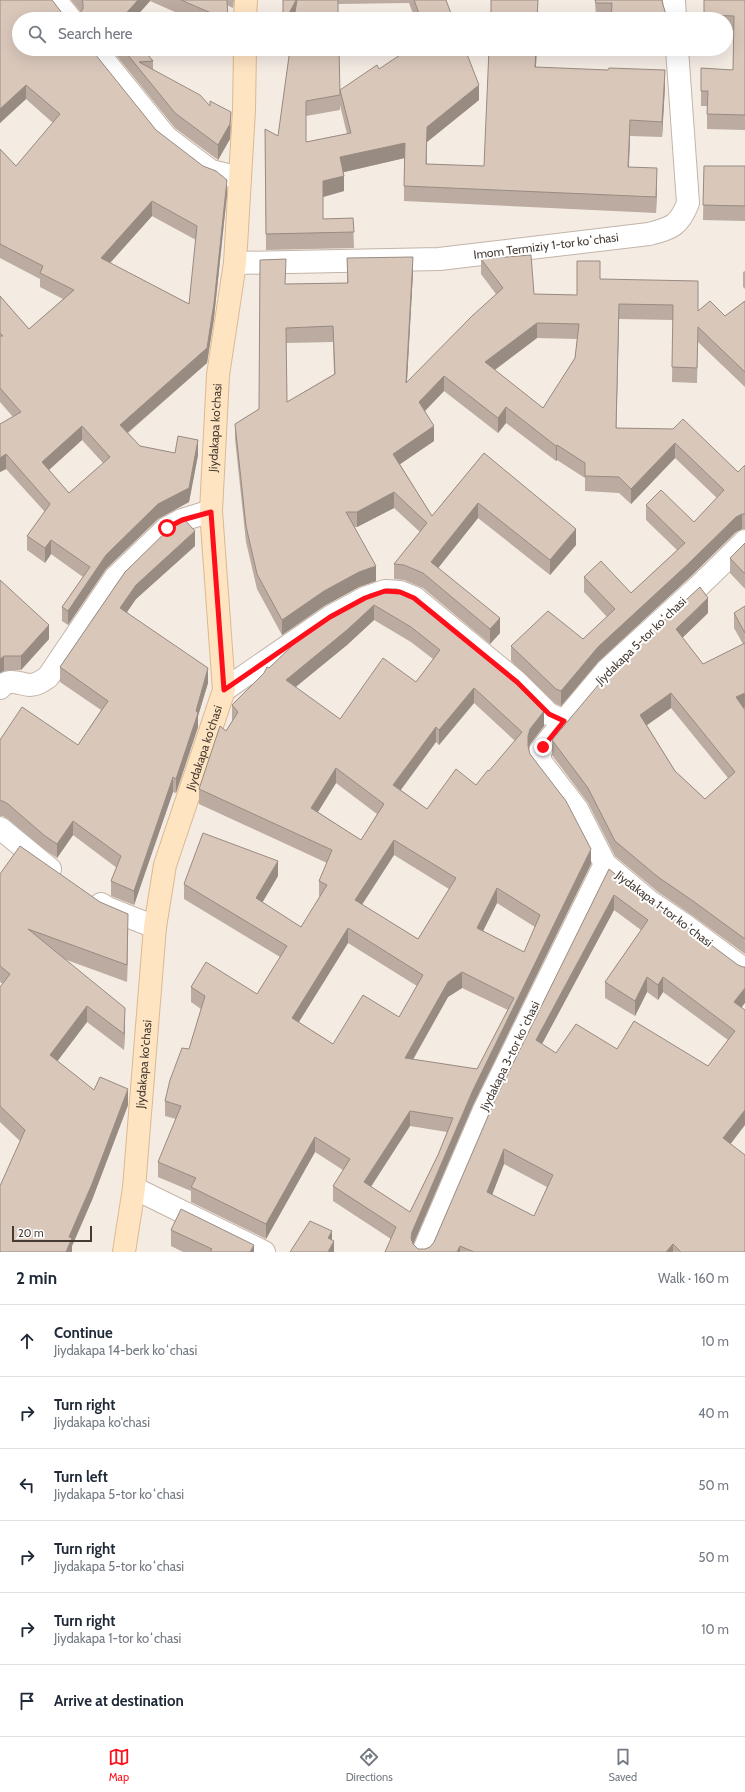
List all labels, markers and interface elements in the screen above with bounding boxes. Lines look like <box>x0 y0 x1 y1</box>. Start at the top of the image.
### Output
search box <box>12 12 733 56</box>
icon: search <box>26 23 48 45</box>
text: Search here <box>58 25 133 43</box>
street label: Imom Termiziy 1-tor koʻchasi <box>472 229 619 262</box>
street label: Jiydakapa ko'chasi <box>205 383 225 473</box>
route start <box>158 519 176 537</box>
street label: Jiydakapa 5-tor koʻchasi <box>592 594 689 688</box>
street label: Jiydakapa ko'chasi <box>182 703 225 793</box>
route end <box>534 738 552 756</box>
street label: Jiydakapa 1-tor koʻchasi <box>612 867 716 950</box>
street label: Jiydakapa 3-tor koʻchasi <box>476 999 543 1114</box>
street label: Jiydakapa ko'chasi <box>132 1019 154 1110</box>
scale bar <box>12 1224 92 1243</box>
text: 20 m <box>18 1226 44 1240</box>
text: 2 min <box>16 1268 57 1288</box>
text: Walk · 160 m <box>658 1270 729 1286</box>
text: Continue <box>54 1324 113 1342</box>
icon: ahead <box>16 1330 38 1352</box>
text: 10 m <box>701 1333 729 1349</box>
text: Jiydakapa 14-berk koʻchasi <box>54 1342 197 1358</box>
text: Turn right <box>54 1396 115 1414</box>
icon: right <box>16 1402 38 1424</box>
text: 40 m <box>698 1405 729 1421</box>
text: Jiydakapa ko'chasi <box>54 1414 150 1430</box>
text: Turn left <box>54 1468 108 1486</box>
icon: left <box>16 1474 38 1496</box>
text: 50 m <box>699 1477 729 1493</box>
text: Jiydakapa 5-tor koʻchasi <box>54 1486 184 1502</box>
text: Turn right <box>54 1540 115 1558</box>
icon: right <box>16 1546 38 1568</box>
text: 50 m <box>699 1549 729 1565</box>
text: Jiydakapa 5-tor koʻchasi <box>54 1558 184 1574</box>
text: Turn right <box>54 1612 115 1630</box>
icon: right <box>16 1618 38 1640</box>
text: 10 m <box>701 1621 729 1637</box>
text: Jiydakapa 1-tor koʻchasi <box>54 1630 181 1646</box>
icon: arrive <box>16 1690 38 1712</box>
text: Arrive at destination <box>54 1692 184 1710</box>
tab: Map <box>108 1746 130 1784</box>
tab: Directions <box>346 1746 393 1784</box>
tab: Saved <box>609 1746 637 1784</box>

